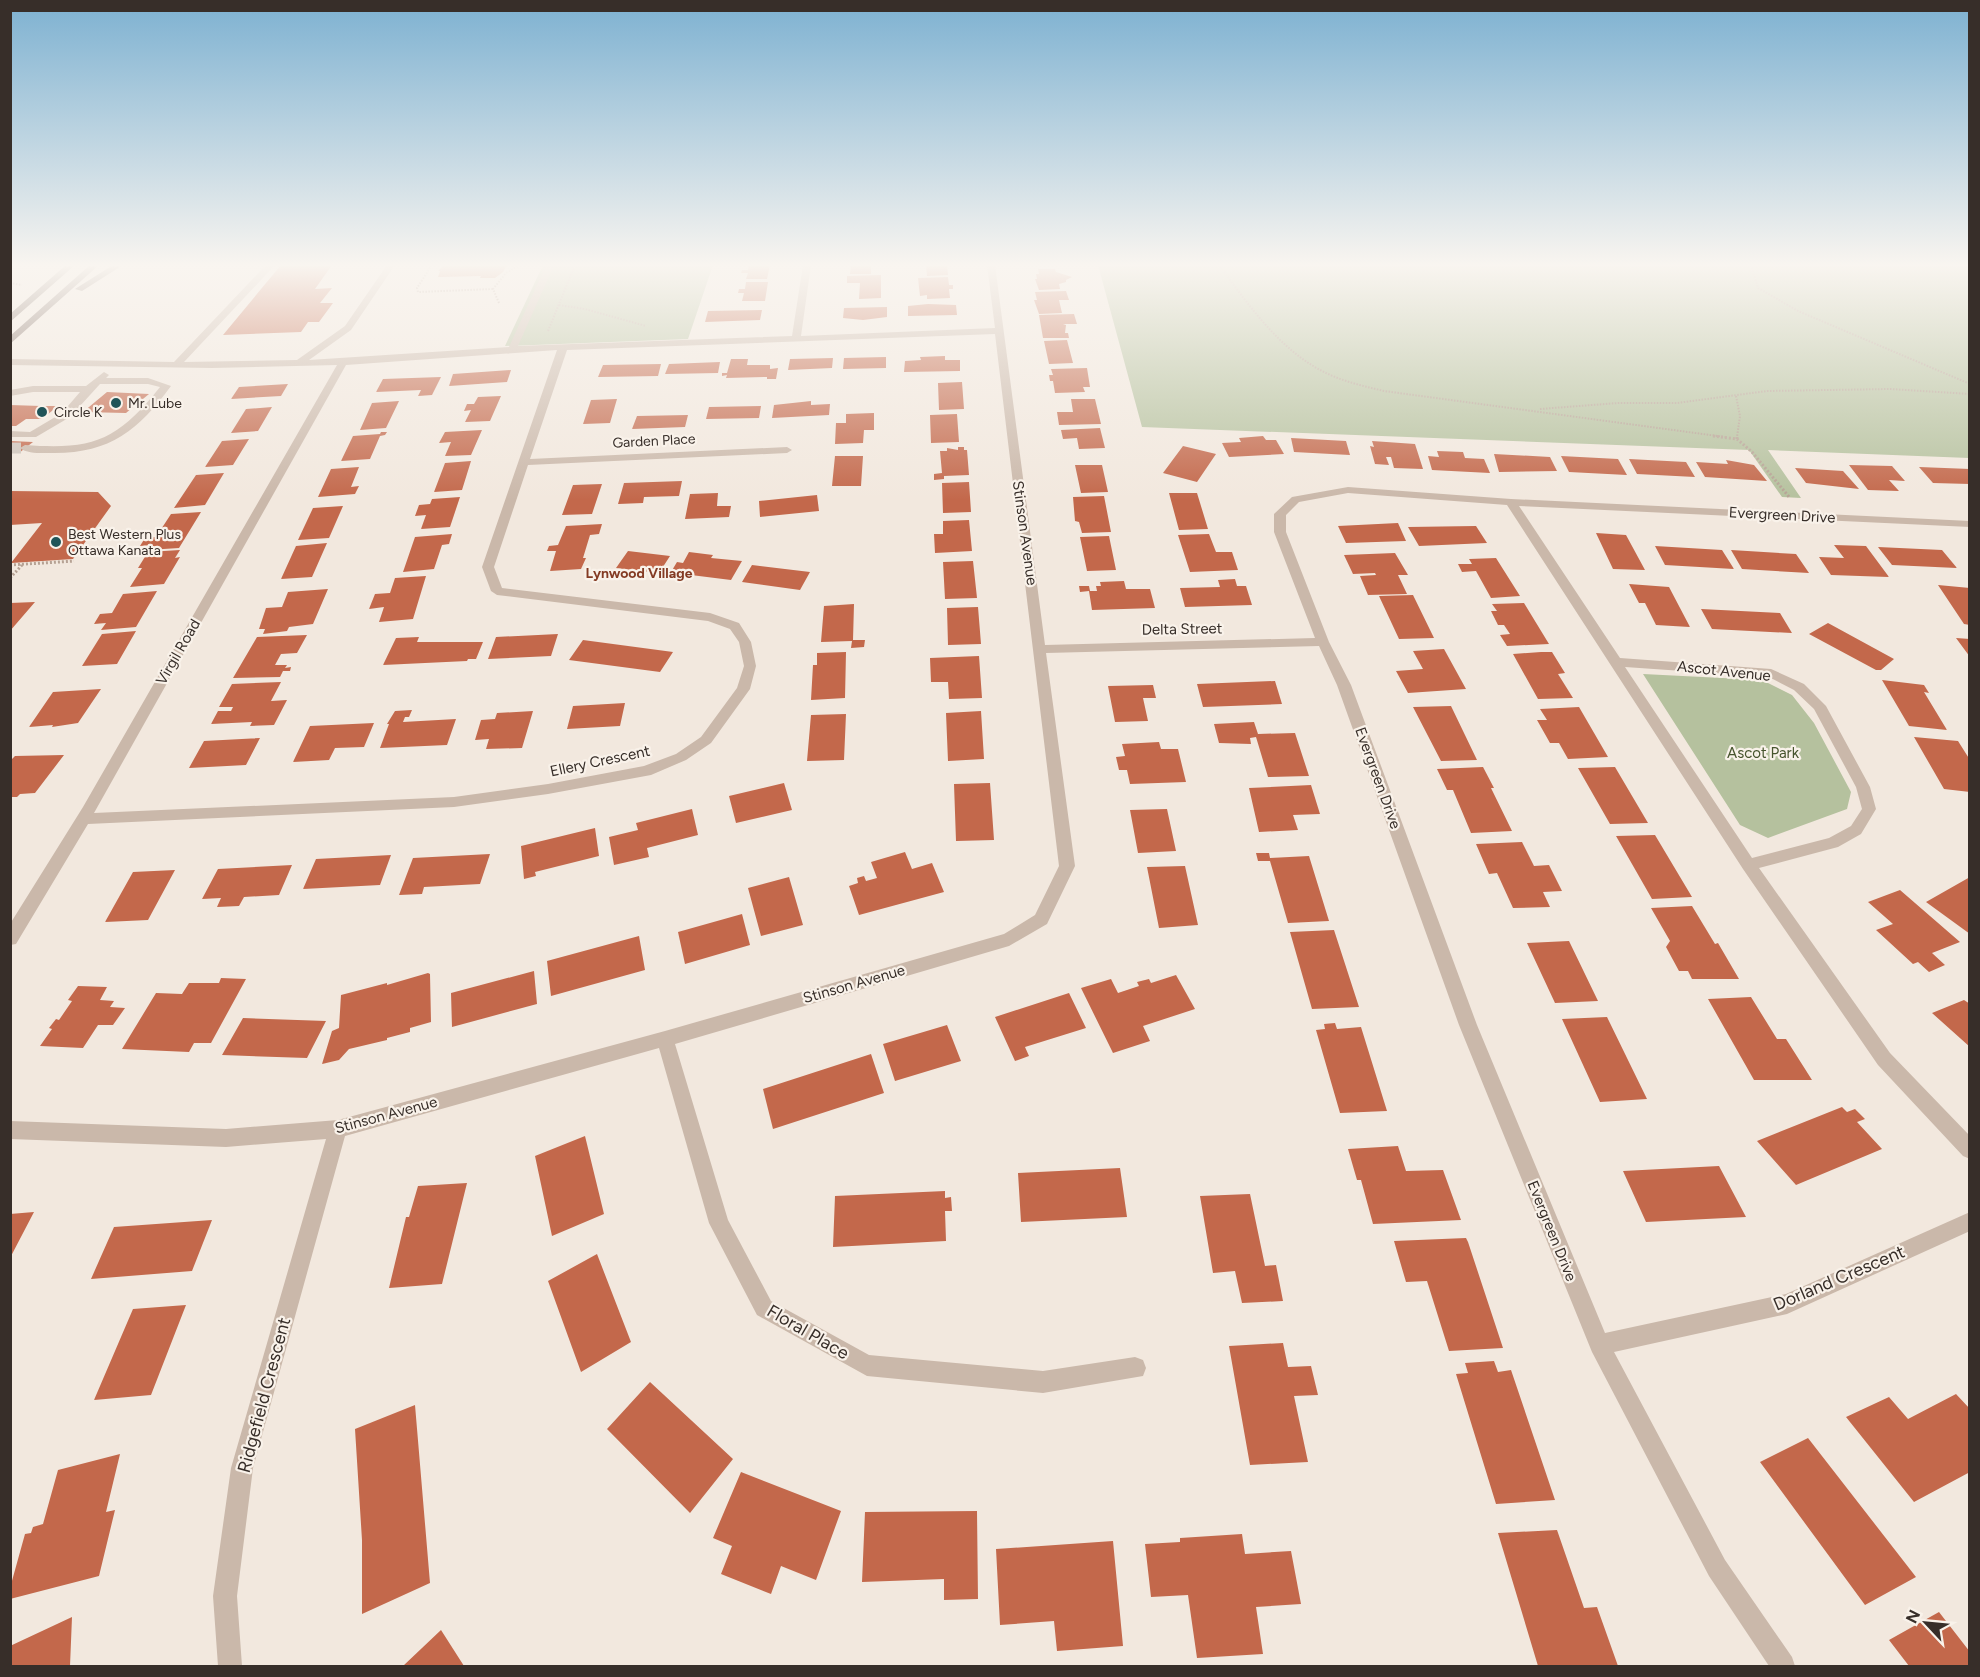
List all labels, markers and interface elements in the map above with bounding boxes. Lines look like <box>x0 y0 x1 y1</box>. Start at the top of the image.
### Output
place label: Mr. Lube <box>128 395 182 412</box>
marker: Mr. Lube <box>109 396 123 410</box>
place label: Circle K <box>54 404 103 421</box>
marker: Circle K <box>35 405 49 419</box>
street label: Garden Place <box>612 430 696 452</box>
street label: Stinson Avenue <box>1009 480 1041 586</box>
street label: Evergreen Drive <box>1728 503 1836 527</box>
place label: Best Western Plus Ottawa Kanata <box>68 526 181 559</box>
marker: Best Western Plus Ottawa Kanata <box>49 535 63 549</box>
district label: Lynwood Village <box>586 565 693 582</box>
street label: Virgil Road <box>152 616 204 688</box>
street label: Delta Street <box>1141 619 1223 639</box>
street label: Ascot Avenue <box>1676 657 1772 685</box>
street label: Evergreen Drive <box>1351 725 1405 831</box>
street label: Ellery Crescent <box>548 742 652 780</box>
park label: Ascot Park <box>1727 744 1800 762</box>
street label: Stinson Avenue <box>801 961 907 1007</box>
street label: Stinson Avenue <box>333 1093 439 1137</box>
street label: Evergreen Drive <box>1524 1178 1580 1284</box>
street label: Dorland Crescent <box>1770 1240 1908 1316</box>
street label: Floral Place <box>763 1300 853 1364</box>
street label: Ridgefield Crescent <box>233 1315 295 1475</box>
north arrow <box>1896 1593 1956 1653</box>
text: N <box>1902 1607 1924 1626</box>

